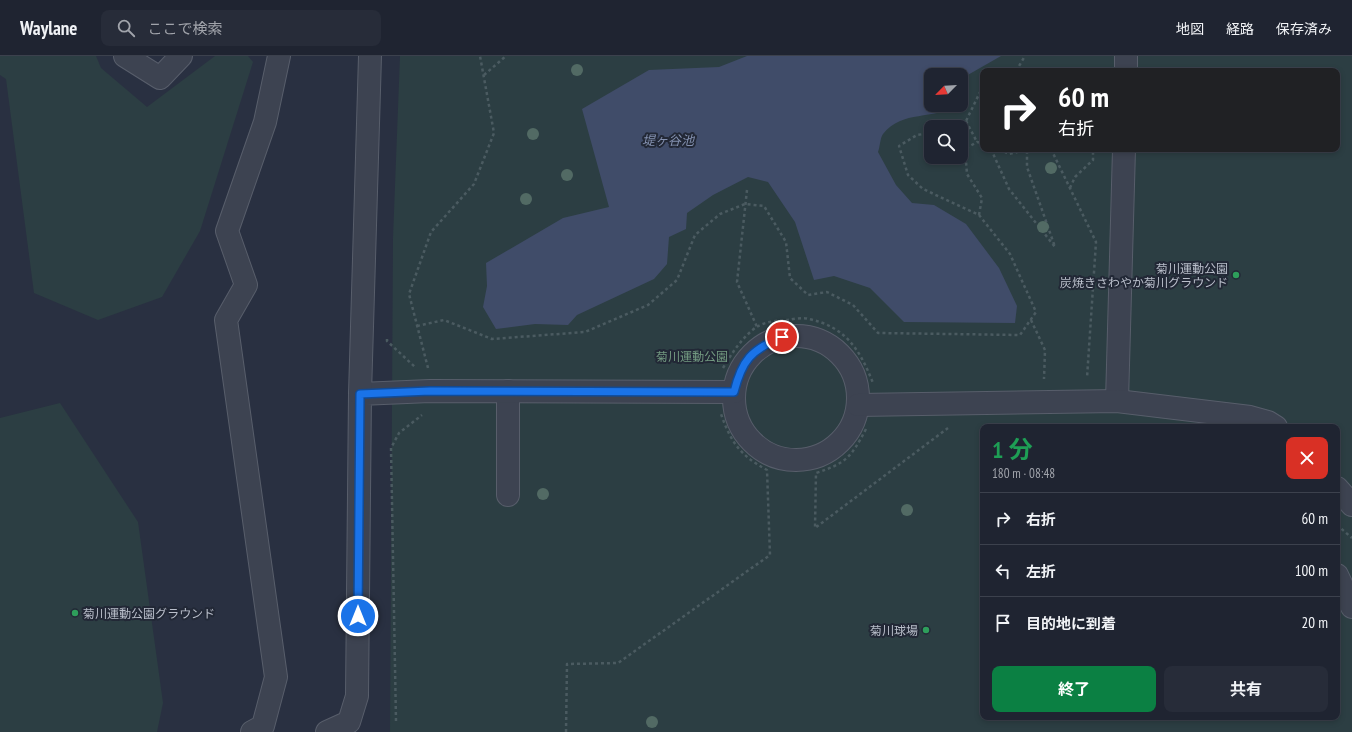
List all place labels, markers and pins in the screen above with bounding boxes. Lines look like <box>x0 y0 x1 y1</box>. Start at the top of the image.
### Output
place label: 菊川運動公園 炭焼きさわやか菊川グラウンド <box>1060 261 1228 290</box>
marker: 菊川運動公園 炭焼きさわやか菊川グラウンド <box>1231 270 1241 280</box>
pin <box>765 320 799 354</box>
place label: 菊川運動公園グラウンド <box>83 606 215 621</box>
marker: 菊川運動公園グラウンド <box>70 608 80 618</box>
place label: 菊川球場 <box>870 623 918 638</box>
marker: 菊川球場 <box>921 625 931 635</box>

